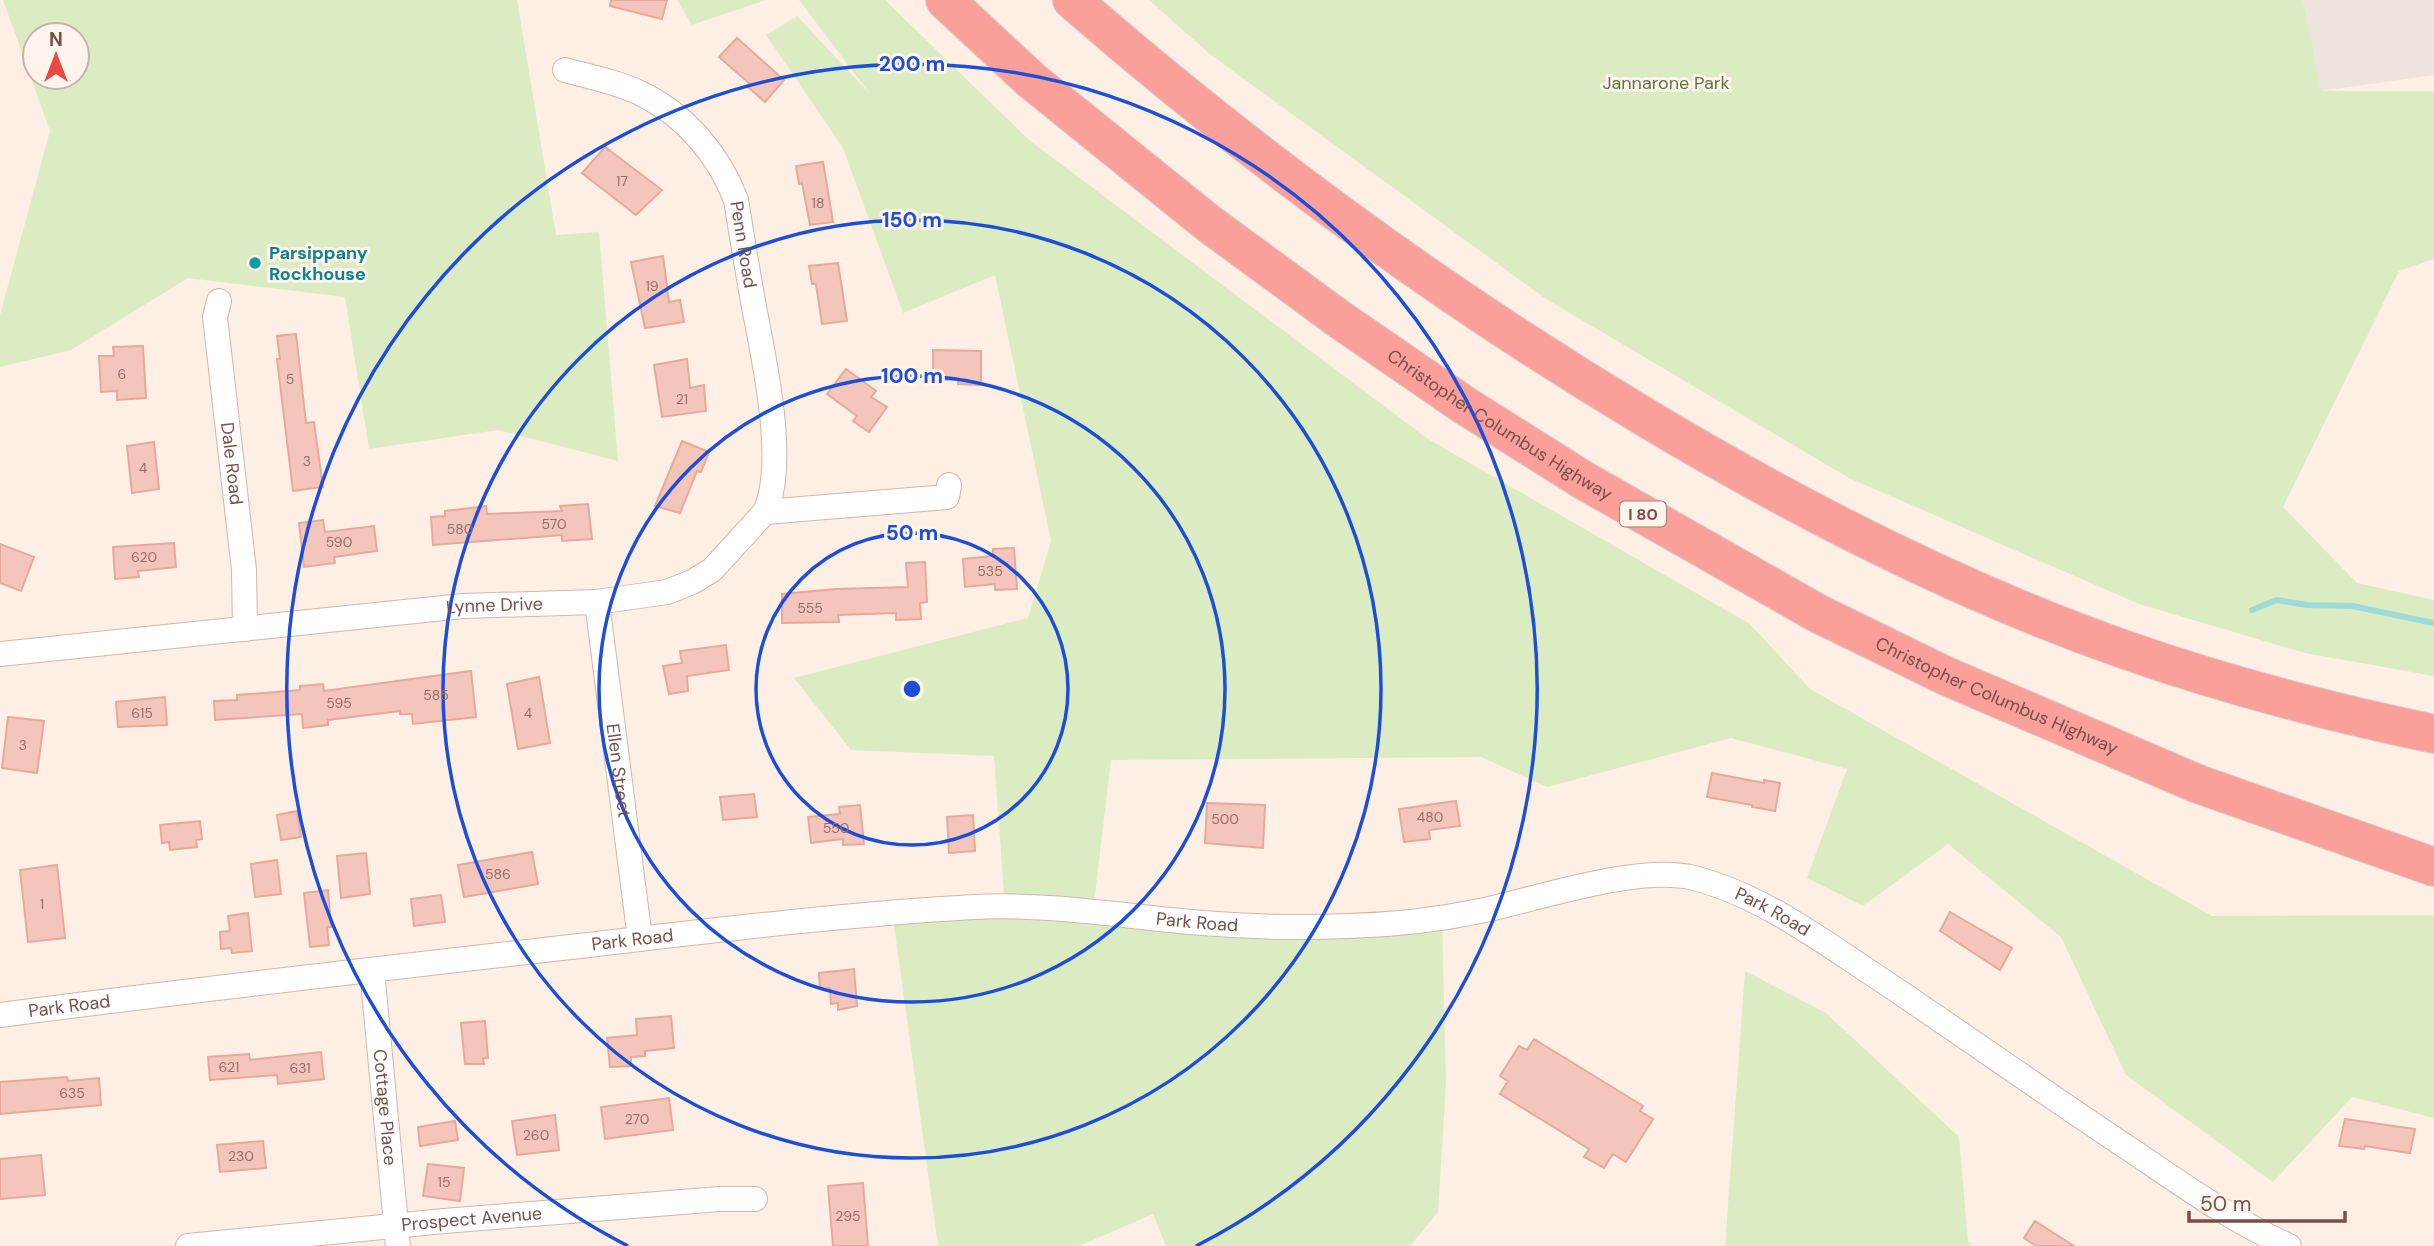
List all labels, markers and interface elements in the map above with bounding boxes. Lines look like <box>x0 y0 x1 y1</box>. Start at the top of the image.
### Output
north arrow <box>21 21 91 91</box>
text: N <box>49 27 63 52</box>
text: 200 m <box>879 50 945 78</box>
park label: Jannarone Park <box>1602 71 1730 95</box>
house number: 17 <box>616 172 628 190</box>
house number: 18 <box>812 194 824 212</box>
street label: Penn Road <box>724 199 762 290</box>
text: 150 m <box>882 206 942 234</box>
place label: Parsippany Rockhouse <box>269 241 368 286</box>
marker: Parsippany Rockhouse <box>247 255 263 271</box>
house number: 19 <box>645 277 659 295</box>
street label: Christopher Columbus Highway <box>1382 344 1617 506</box>
text: 100 m <box>881 362 943 390</box>
house number: 6 <box>118 365 126 383</box>
house number: 5 <box>286 370 294 388</box>
house number: 21 <box>676 390 688 408</box>
street label: Dale Road <box>215 421 248 506</box>
house number: 3 <box>303 452 311 470</box>
house number: 4 <box>139 459 148 477</box>
road number: I 80 <box>1620 502 1666 526</box>
house number: 570 <box>541 515 567 533</box>
text: 50 m <box>886 519 938 547</box>
house number: 580 <box>447 520 473 538</box>
house number: 590 <box>326 533 352 551</box>
house number: 620 <box>131 548 157 566</box>
house number: 535 <box>977 562 1003 580</box>
street label: Lynne Drive <box>445 592 543 620</box>
house number: 555 <box>797 599 823 617</box>
street label: Christopher Columbus Highway <box>1871 631 2122 760</box>
centre of rings <box>900 677 924 701</box>
house number: 585 <box>423 686 449 704</box>
house number: 595 <box>326 694 352 712</box>
house number: 615 <box>131 704 153 722</box>
house number: 4 <box>524 704 533 722</box>
street label: Ellen Street <box>601 722 636 819</box>
house number: 3 <box>19 736 27 754</box>
house number: 480 <box>1417 808 1443 826</box>
house number: 500 <box>1211 810 1239 828</box>
house number: 550 <box>823 819 849 837</box>
house number: 586 <box>485 865 511 883</box>
street label: Park Road <box>1731 882 1815 942</box>
house number: 1 <box>40 895 44 913</box>
street label: Park Road <box>1155 907 1239 937</box>
street label: Park Road <box>590 923 675 956</box>
street label: Park Road <box>27 989 112 1023</box>
street label: Cottage Place <box>368 1048 402 1167</box>
house number: 621 <box>219 1058 239 1076</box>
house number: 631 <box>289 1059 311 1077</box>
house number: 635 <box>59 1084 85 1102</box>
house number: 270 <box>625 1110 649 1128</box>
house number: 260 <box>523 1126 549 1144</box>
house number: 230 <box>228 1147 254 1165</box>
house number: 15 <box>438 1173 450 1191</box>
scale bar <box>2189 1180 2345 1224</box>
text: 50 m <box>2200 1190 2251 1218</box>
street label: Prospect Avenue <box>400 1201 543 1237</box>
house number: 295 <box>835 1207 861 1225</box>

